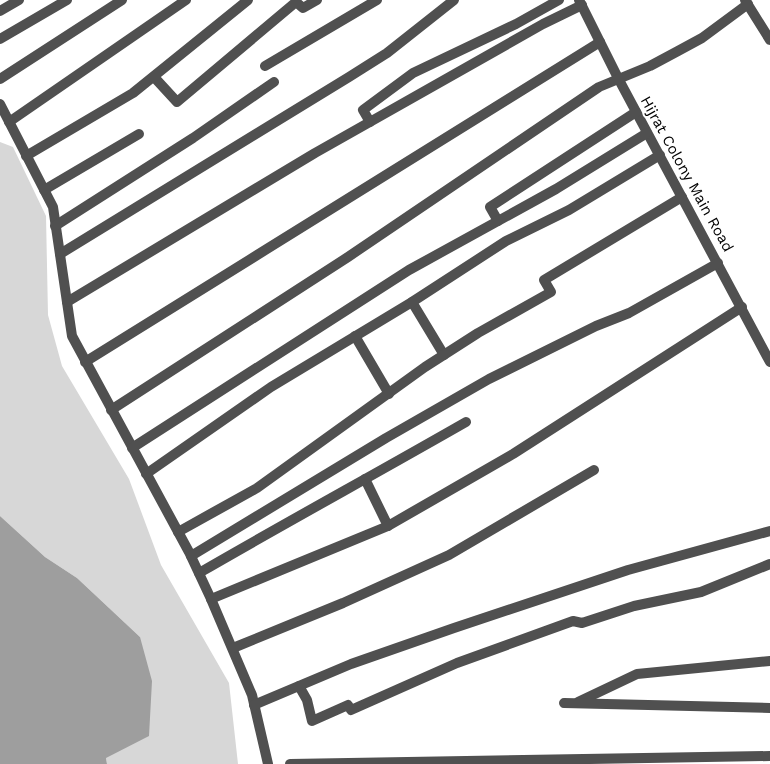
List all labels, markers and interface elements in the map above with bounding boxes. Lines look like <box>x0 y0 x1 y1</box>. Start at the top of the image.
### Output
street label: Hijrat Colony Main Road <box>637 93 737 255</box>

